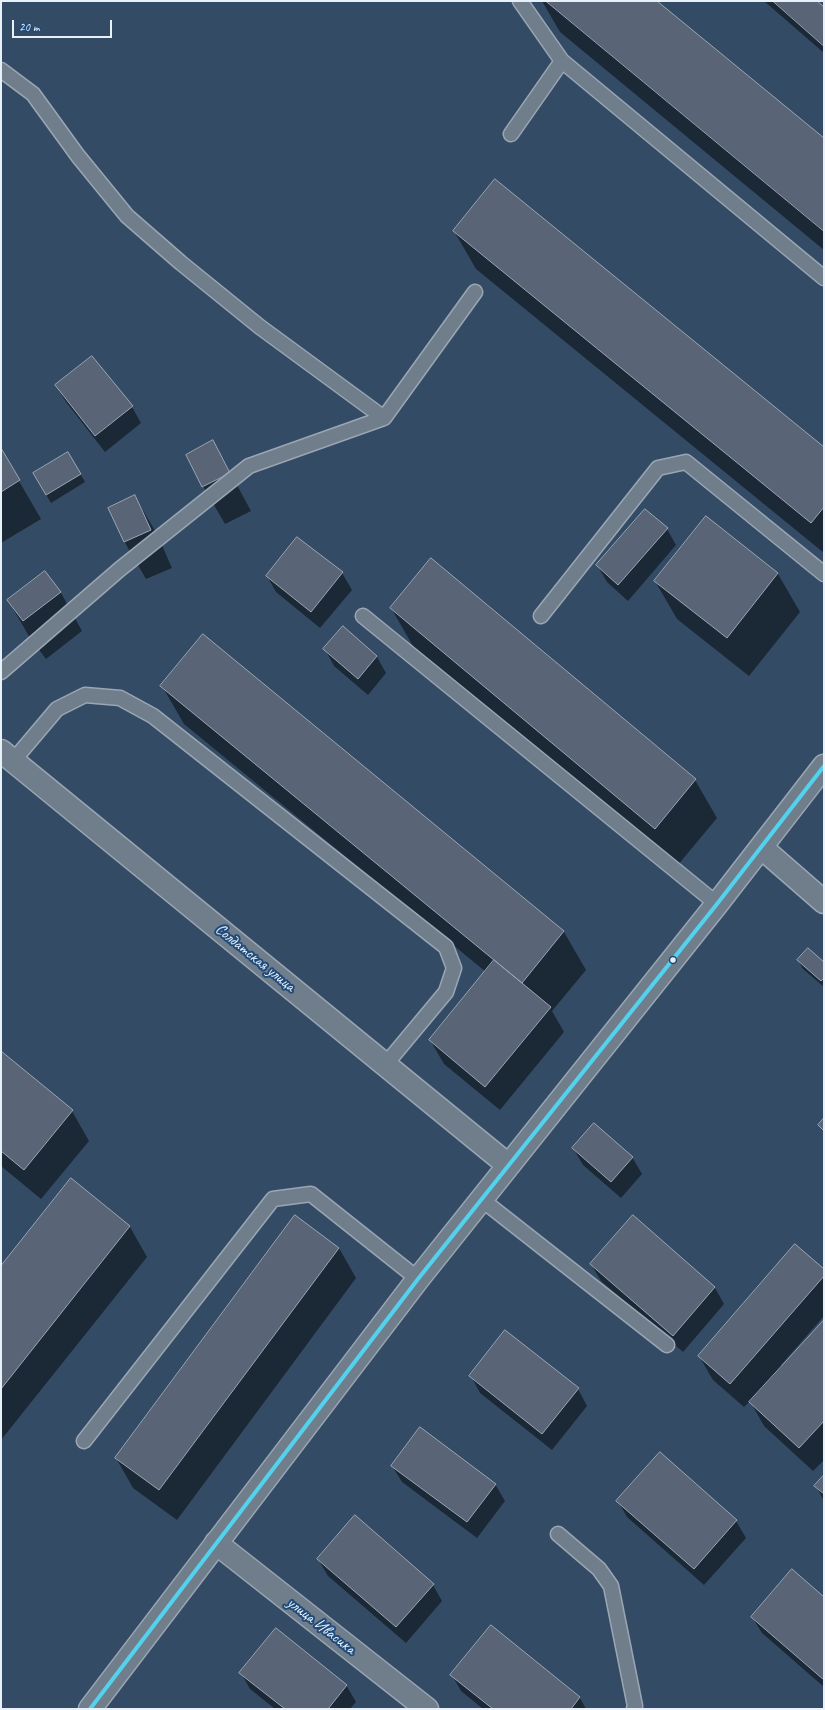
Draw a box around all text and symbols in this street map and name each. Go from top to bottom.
scale bar [14,12,114,38]
text: 20 m [19,19,39,35]
street label: Солдатская улица [211,920,299,996]
unlabelled marker [668,955,678,965]
street label: улица Ивасика [283,1593,359,1659]

